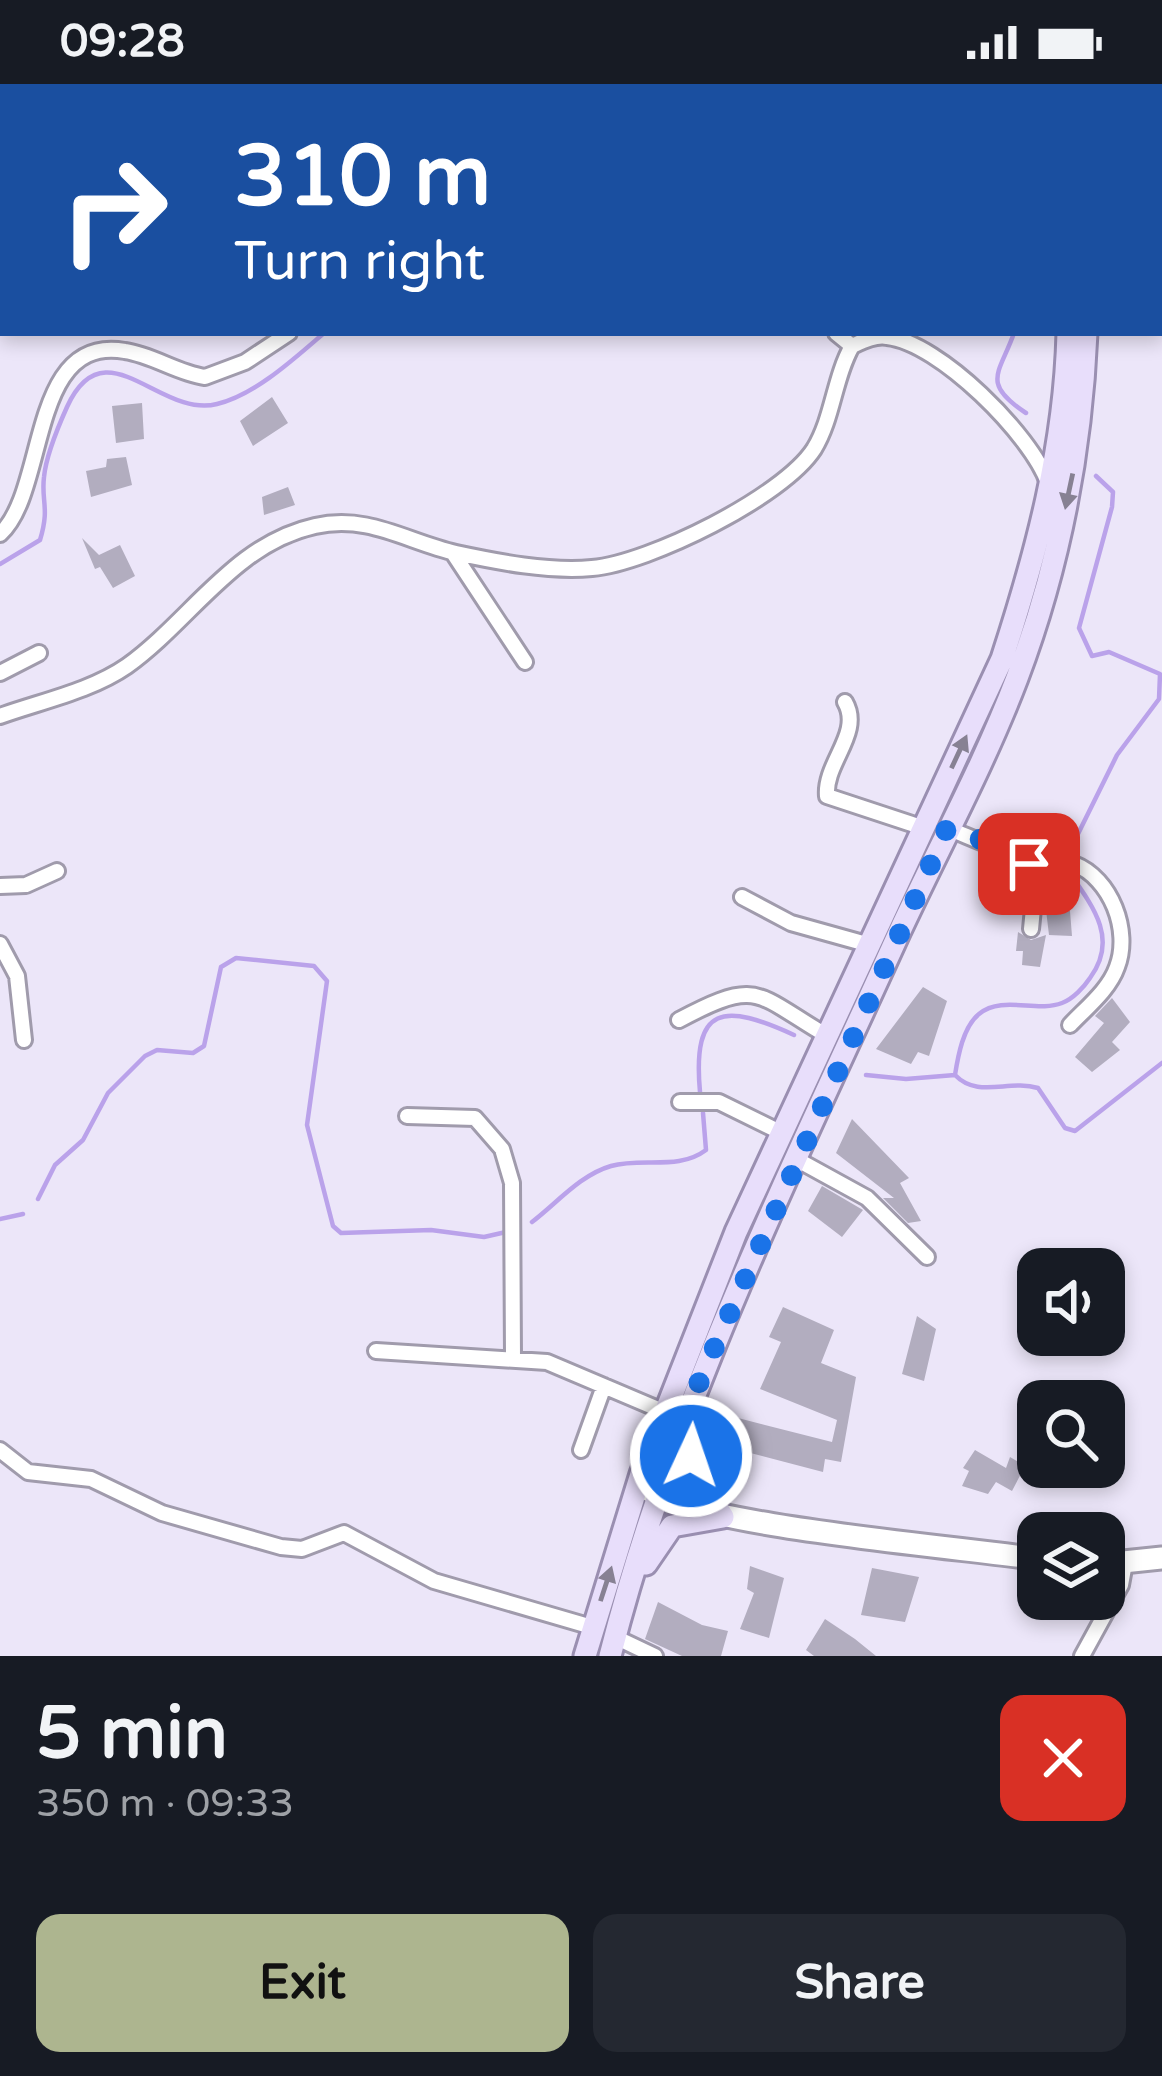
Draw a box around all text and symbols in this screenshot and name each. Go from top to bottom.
text: 09:28 [60,15,185,69]
text: 310 m [234,127,491,228]
icon: right [36,132,192,288]
text: Turn right [234,229,485,294]
one-way arrow [1059,472,1078,510]
one-way arrow [950,735,970,770]
pin [978,813,1080,915]
icon: arrive [996,831,1062,897]
map controls [1017,1248,1125,1620]
button: sound [1017,1248,1125,1356]
button: search [1017,1380,1125,1488]
position arrow [628,1393,754,1519]
button: layers [1017,1512,1125,1620]
one-way arrow [597,1565,616,1602]
text: 5 min [36,1691,228,1778]
button: close [1000,1695,1126,1821]
text: 350 m · 09:33 [36,1780,294,1827]
button: Exit [36,1914,569,2052]
button: Share [593,1914,1126,2052]

